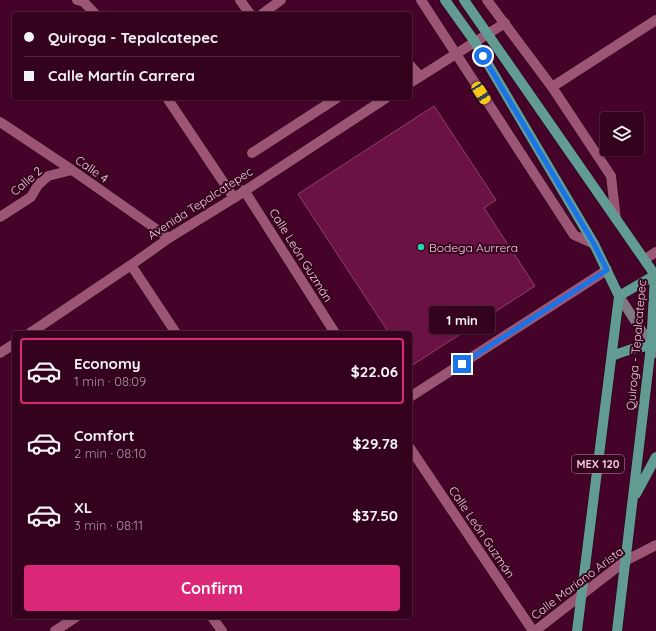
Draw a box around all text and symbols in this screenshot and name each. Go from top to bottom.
text: Quiroga - Tepalcatepec [48,28,218,47]
route start [474,47,492,65]
text: Calle Martín Carrera [48,66,195,85]
car [469,80,493,106]
map controls [600,112,644,156]
button: layers [600,112,644,156]
street label: Calle 4 [73,152,111,186]
street label: Calle 2 [7,163,45,199]
street label: Avenida Tepalcatepec [145,163,255,243]
street label: Calle León Guzmán [266,206,336,304]
place label: Bodega Aurrera [429,240,518,255]
marker: Bodega Aurrera [416,242,426,252]
street label: Quiroga - Tepalcatepec [623,279,649,411]
callout: 1 min [429,306,495,334]
text: 1 min [446,312,478,328]
icon: car [26,353,62,389]
text: Economy [74,354,141,373]
route end [453,355,471,373]
text: $22.06 [351,362,398,381]
text: 1 min · 08:09 [74,373,146,389]
icon: car [26,425,62,461]
text: Comfort [74,426,135,445]
text: $29.78 [352,434,398,453]
text: 2 min · 08:10 [74,445,146,461]
road number: MEX 120 [572,455,624,473]
street label: Calle León Guzmán [446,483,518,581]
icon: car [26,497,62,533]
text: XL [74,498,92,517]
text: $37.50 [352,506,398,525]
text: 3 min · 08:11 [74,517,143,533]
street label: Calle Mariano Arista [528,543,626,623]
button: Confirm [24,565,400,611]

